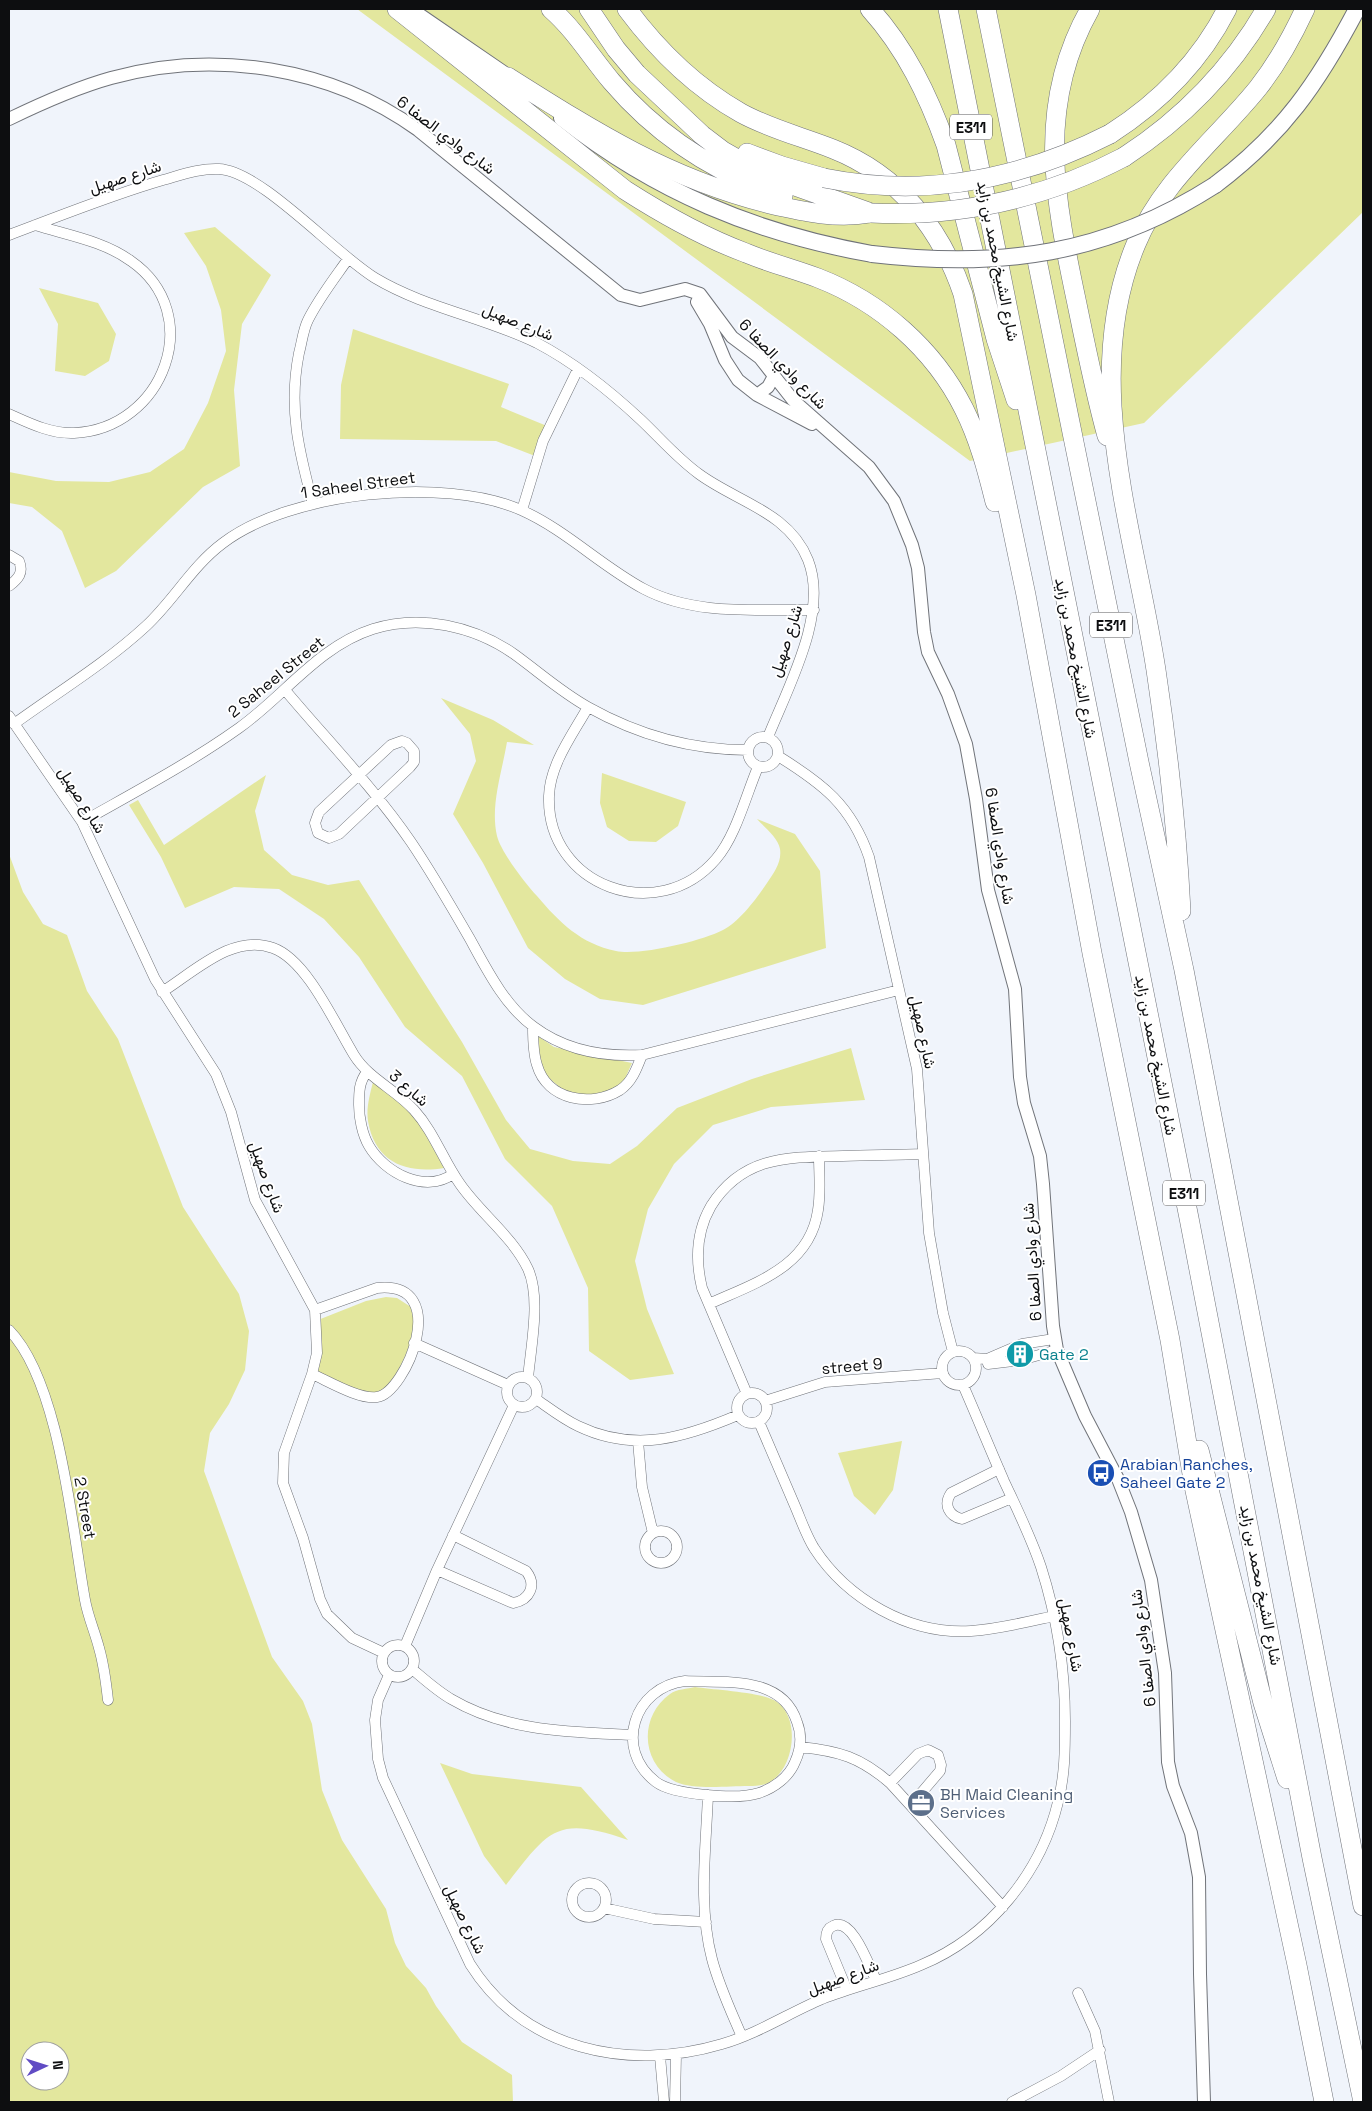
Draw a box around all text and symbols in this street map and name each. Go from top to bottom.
street label: شارع وادي الصفا 6 [391,91,500,181]
road number: E311 [950,114,992,140]
street label: شارع صهيل [86,155,164,199]
street label: شارع الشيخ محمد بن زايد [971,179,1024,343]
street label: شارع صهيل [479,298,557,347]
street label: شارع وادي الصفا 6 [732,314,832,416]
street label: 1 Saheel Street [299,467,417,503]
street label: شارع الشيخ محمد بن زايد [1049,576,1102,740]
street label: شارع صهيل [764,602,808,680]
road number: E311 [1090,612,1132,638]
street label: 2 Saheel Street [223,632,329,722]
street label: شارع صهيل [52,763,111,838]
street label: شارع وادي الصفا 6 [977,786,1020,907]
street label: شارع الشيخ محمد بن زايد [1129,973,1182,1137]
street label: شارع صهيل [904,993,941,1071]
street label: 3 شارع [384,1065,433,1112]
street label: شارع صهيل [243,1138,290,1216]
road number: E311 [1163,1180,1205,1206]
street label: شارع وادي الصفا 6 [1017,1202,1050,1322]
building icon: Gate 2 [1005,1339,1035,1369]
place label: Gate 2 [1039,1344,1089,1365]
street label: street 9 [821,1353,883,1379]
place label: Arabian Ranches, Saheel Gate 2 [1120,1454,1253,1493]
bus stop icon: Arabian Ranches, Saheel Gate 2 [1086,1458,1116,1488]
street label: 2 Street [69,1475,101,1541]
street label: شارع الشيخ محمد بن زايد [1234,1503,1287,1667]
street label: شارع وادي الصفا 6 [1125,1588,1164,1708]
street label: شارع صهيل [1053,1596,1088,1674]
place label: BH Maid Cleaning Services [940,1784,1073,1823]
office icon: BH Maid Cleaning Services [906,1788,936,1818]
street label: شارع صهيل [438,1881,491,1958]
street label: شارع صهيل [804,1954,882,2001]
north arrow [20,2041,70,2091]
text: N [49,2060,67,2070]

